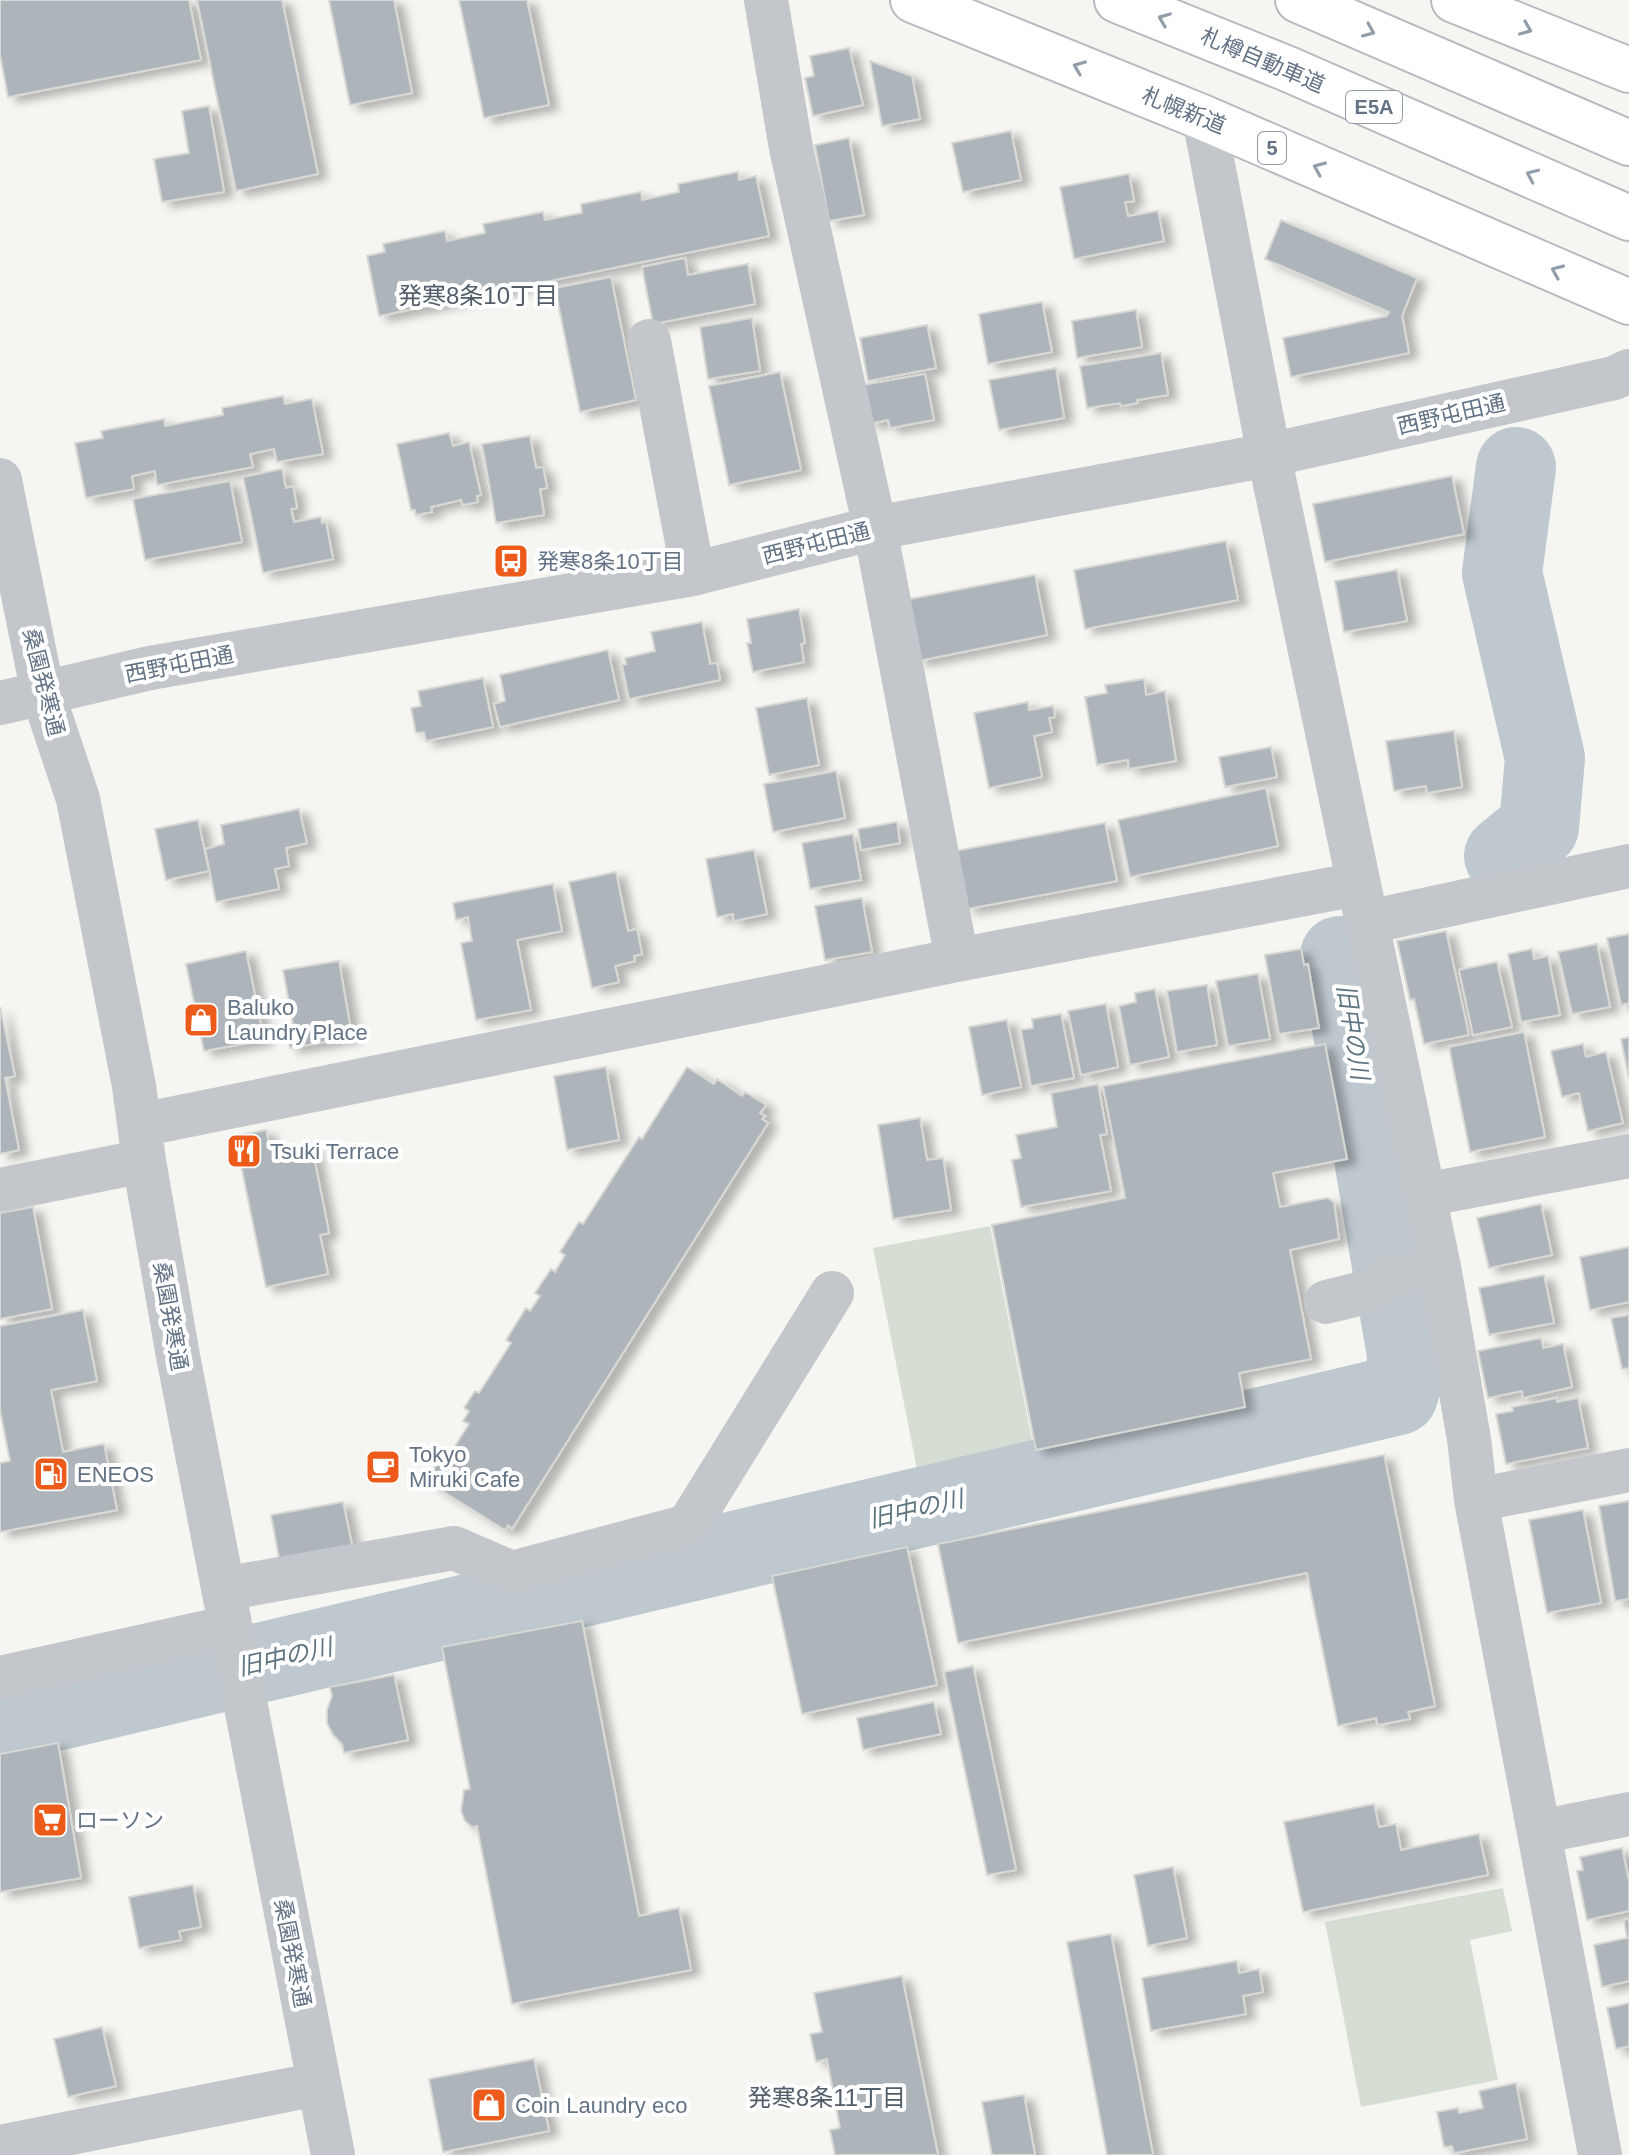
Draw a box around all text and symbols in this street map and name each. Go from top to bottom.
one-way arrow [1158,12,1172,29]
one-way arrow [1518,19,1532,36]
one-way arrow [1361,21,1375,37]
street label: 札樽自動車道 [1197,23,1328,98]
one-way arrow [1073,61,1087,77]
street label: 札幌新道 [1138,82,1229,139]
road number: E5A [1346,91,1402,123]
road number: 5 [1258,132,1286,164]
one-way arrow [1313,161,1327,177]
one-way arrow [1526,169,1540,185]
one-way arrow [1551,264,1566,280]
district label: 発寒8条10丁目 [398,282,558,309]
street label: 西野屯田通 [1395,390,1508,439]
street label: 西野屯田通 [760,518,873,569]
bus stop icon: 発寒8条10丁目 [492,542,530,580]
place label: 発寒8条10丁目 [537,549,684,574]
street label: 桑園発寒通 [18,626,69,739]
street label: 西野屯田通 [123,642,235,687]
water label: 旧中の川 [1333,982,1375,1084]
place label: Baluko Laundry Place [227,995,368,1045]
shop icon: Baluko Laundry Place [182,1001,220,1039]
restaurant icon: Tsuki Terrace [225,1132,263,1170]
place label: Tsuki Terrace [270,1139,399,1164]
street label: 桑園発寒通 [149,1260,192,1372]
place label: Tokyo Miruki Cafe [409,1442,520,1492]
cafe icon: Tokyo Miruki Cafe [364,1448,402,1486]
fuel station icon: ENEOS [32,1455,70,1493]
place label: ENEOS [77,1462,154,1487]
water label: 旧中の川 [866,1484,969,1532]
water label: 旧中の川 [235,1632,338,1680]
supermarket icon: ローソン [31,1801,69,1839]
place label: ローソン [76,1808,164,1833]
street label: 桑園発寒通 [270,1897,315,2009]
district label: 発寒8条11丁目 [748,2084,906,2111]
shop icon: Coin Laundry eco [470,2086,508,2124]
place label: Coin Laundry eco [515,2093,687,2118]

